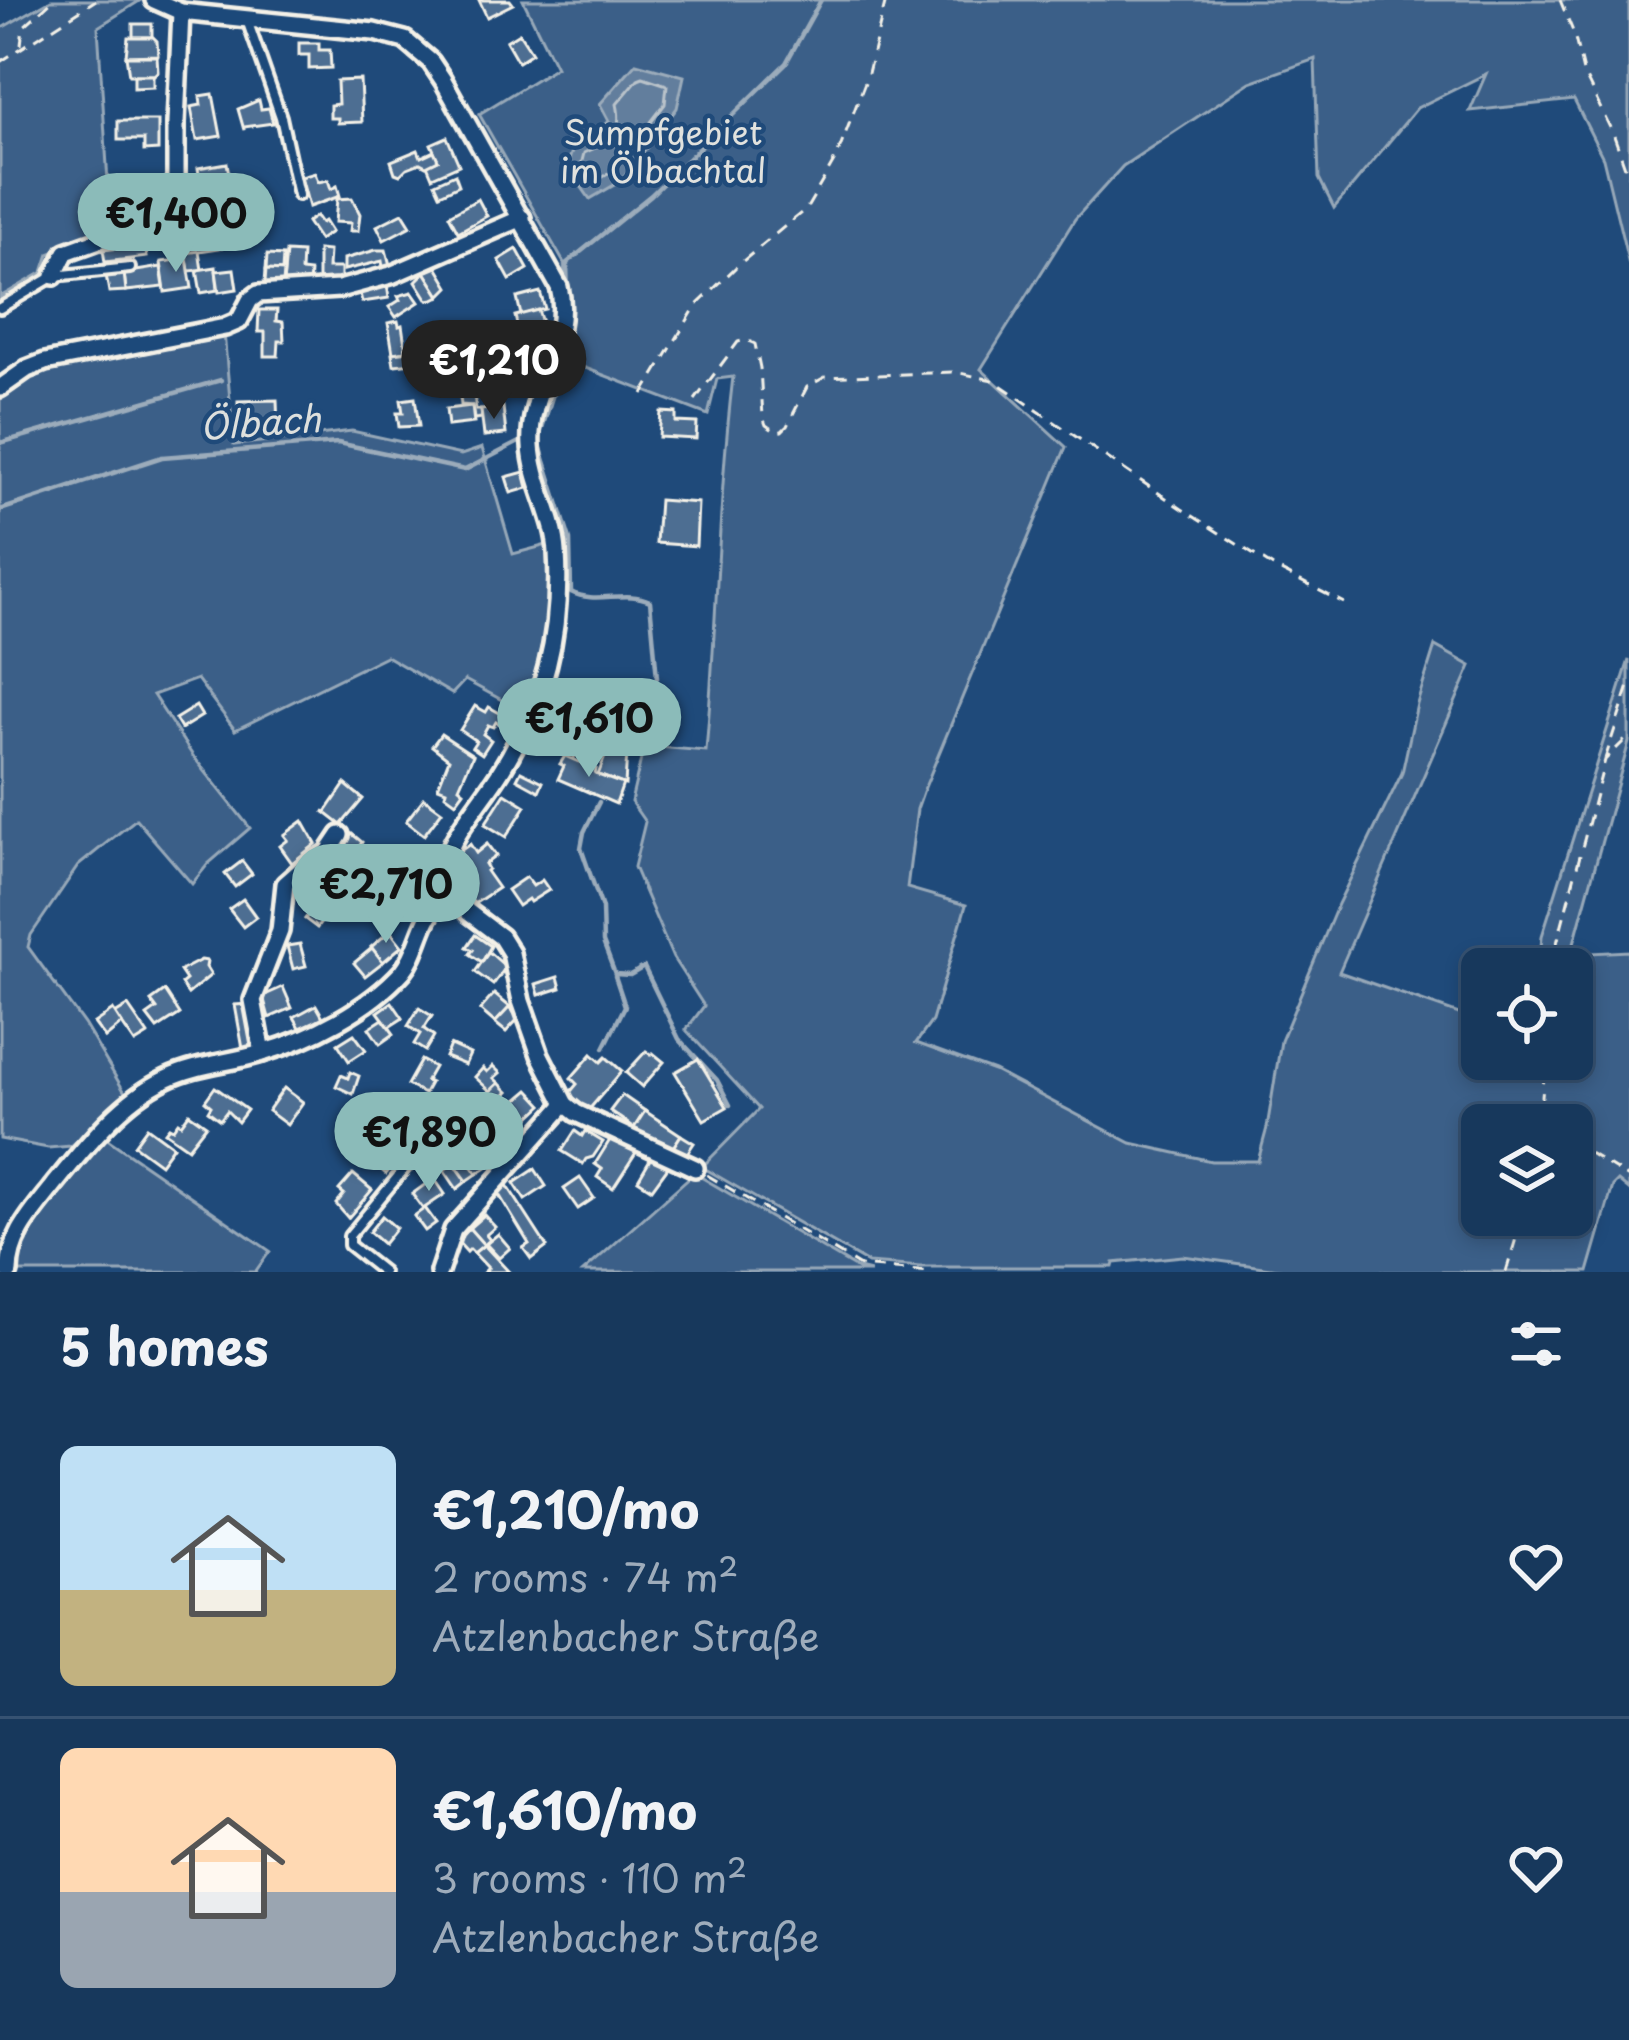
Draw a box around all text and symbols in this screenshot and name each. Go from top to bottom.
park label: Sumpfgebiet im Ölbachtal [560,106,766,194]
pin: €1,400 [78,173,274,275]
text: €1,400 [105,182,247,241]
pin: €1,210 [396,320,592,422]
text: €1,210 [428,329,560,388]
water label: Ölbach [198,390,323,452]
pin: €1,610 [491,678,687,780]
text: €1,610 [524,687,654,746]
pin: €2,710 [288,844,484,946]
text: €2,710 [319,853,453,912]
map controls [1461,948,1593,1236]
button: locate [1461,948,1593,1080]
pin: €1,890 [331,1092,527,1194]
text: €1,890 [361,1101,497,1160]
button: layers [1461,1104,1593,1236]
text: 5 homes [60,1306,269,1383]
icon: filters [1503,1311,1569,1377]
text: €1,210/mo [432,1469,700,1546]
icon: home [156,1494,300,1638]
icon: heart [1503,1533,1569,1599]
text: 2 rooms · 74 m² [432,1546,739,1605]
text: Atzlenbacher Straße [432,1605,819,1664]
text: €1,610/mo [432,1770,697,1847]
icon: home [156,1796,300,1940]
icon: heart [1503,1835,1569,1901]
text: 3 rooms · 110 m² [432,1847,747,1906]
text: Atzlenbacher Straße [432,1906,819,1965]

